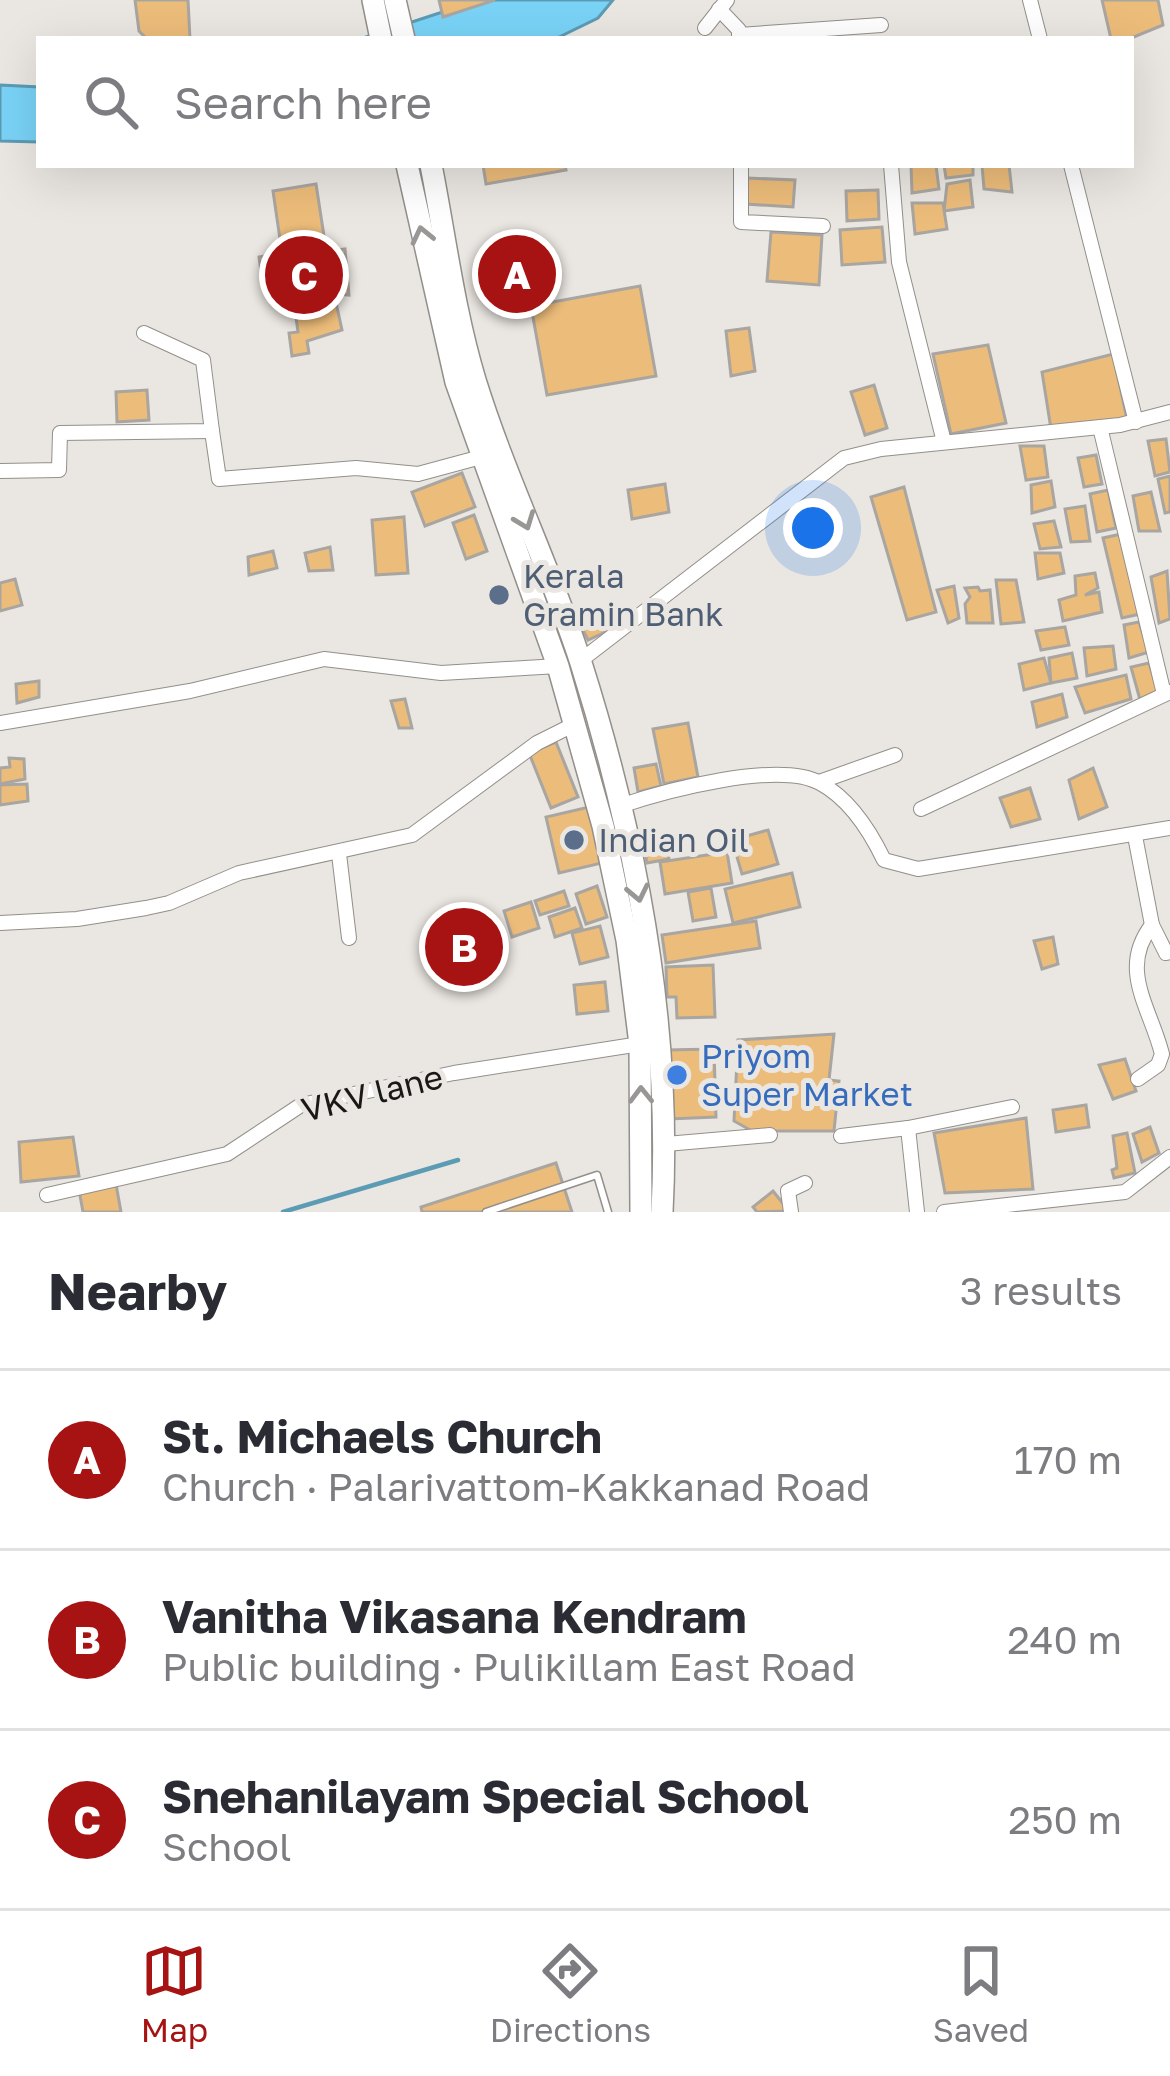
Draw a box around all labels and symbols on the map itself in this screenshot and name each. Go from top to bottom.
one-way arrow [411,225,436,246]
pin: A [478,229,556,319]
pin: C [265,230,343,320]
your location [783,498,843,558]
one-way arrow [511,509,536,530]
place label: Kerala Gramin Bank [523,556,724,633]
marker: Kerala Gramin Bank [486,582,512,608]
place label: Indian Oil [598,820,749,859]
marker: Indian Oil [561,827,587,853]
one-way arrow [624,883,650,903]
pin: B [425,902,503,992]
place label: Priyom Super Market [701,1036,913,1113]
street label: VKV lane [297,1056,447,1129]
marker: Priyom Super Market [664,1062,690,1088]
one-way arrow [629,1085,655,1104]

